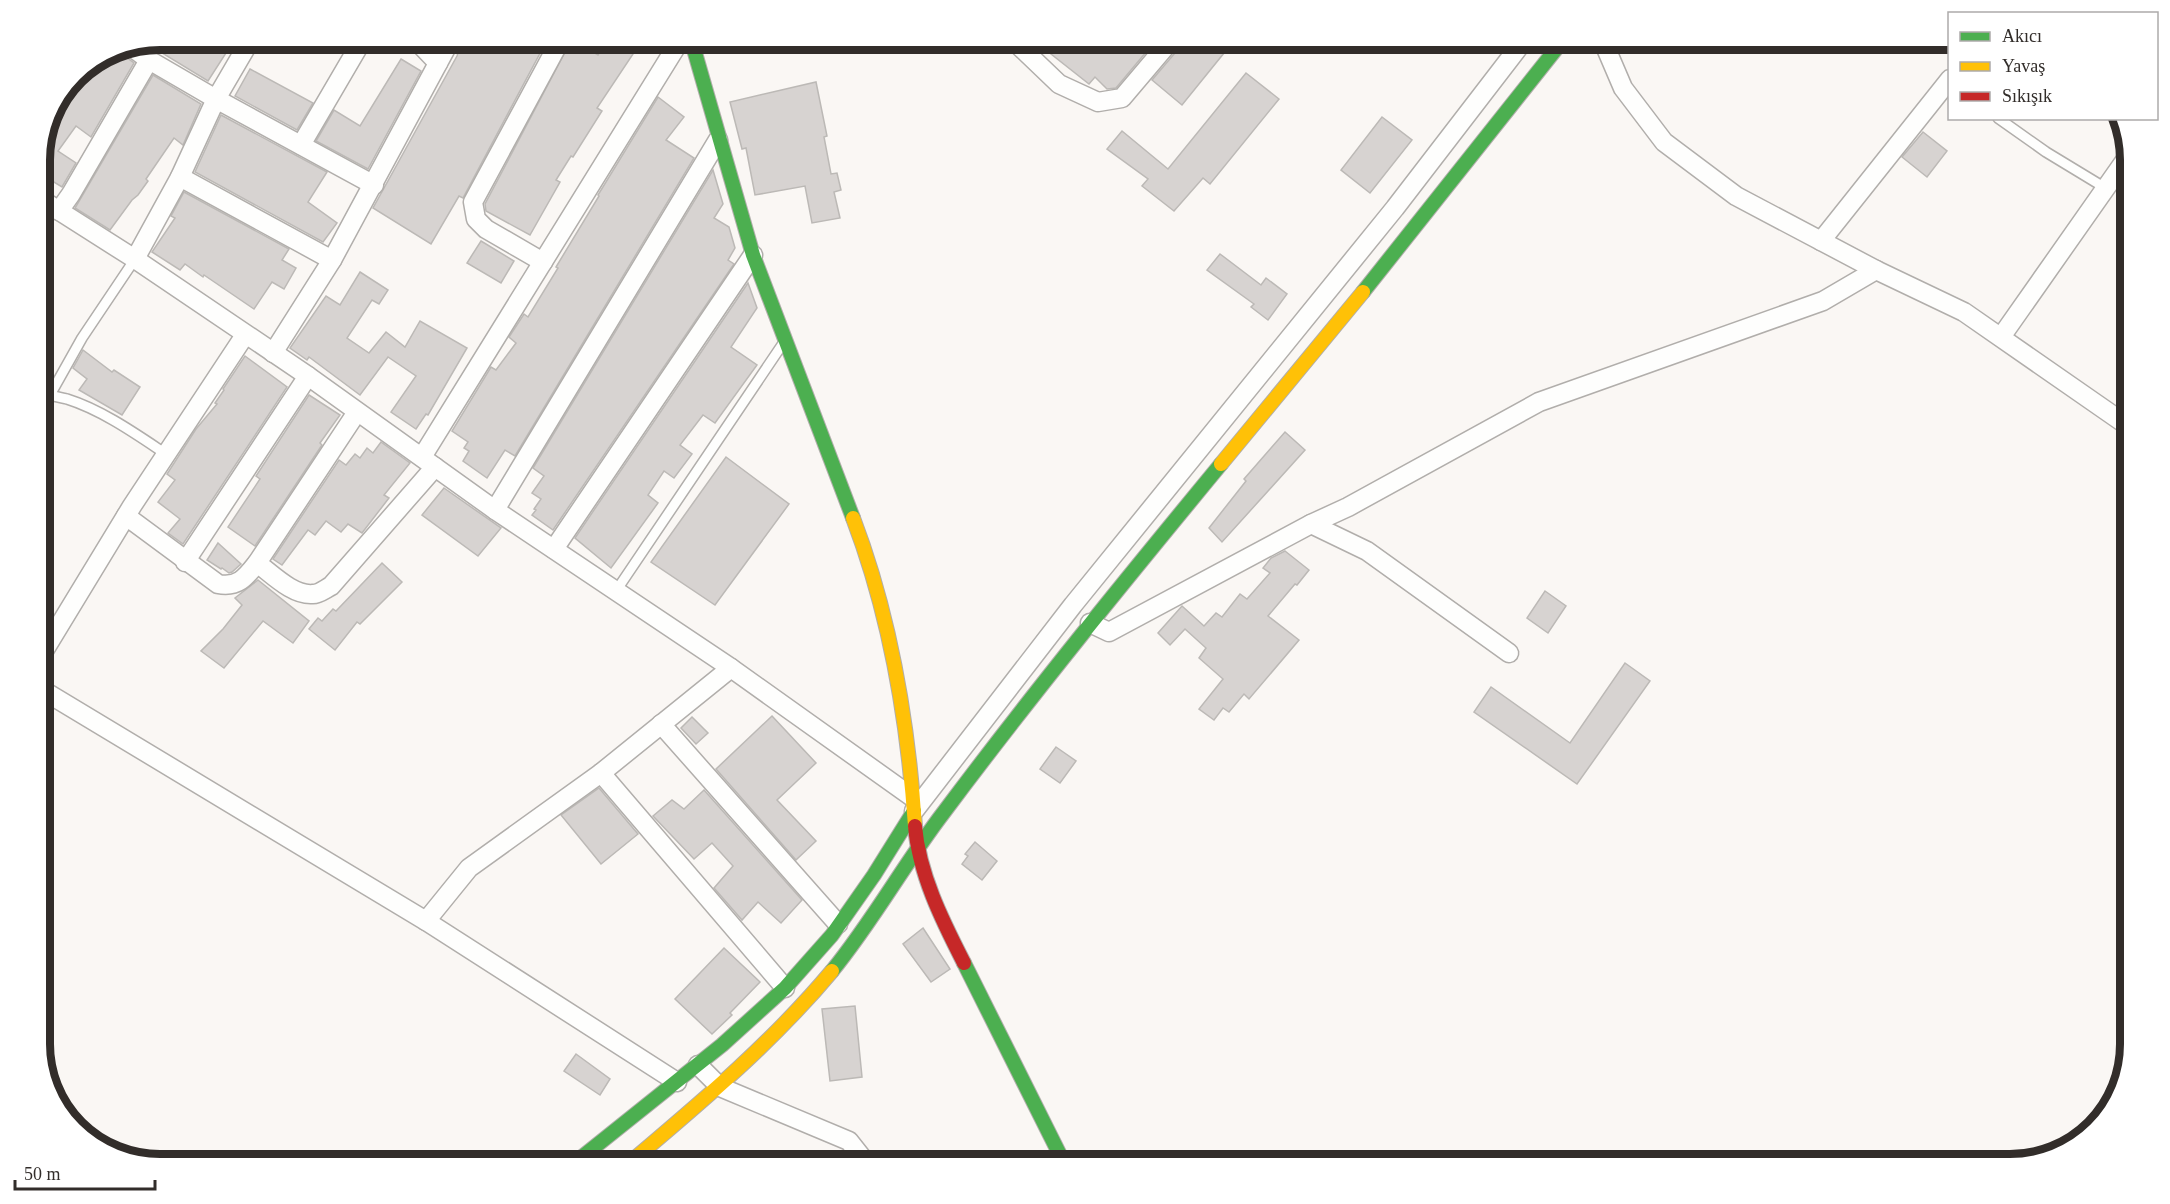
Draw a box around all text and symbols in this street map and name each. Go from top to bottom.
legend [1948,12,2158,120]
text: Akıcı [2002,26,2042,46]
text: Yavaş [2002,56,2045,76]
text: Sıkışık [2002,86,2052,106]
scale bar [15,1153,154,1191]
text: 50 m [24,1164,61,1184]

